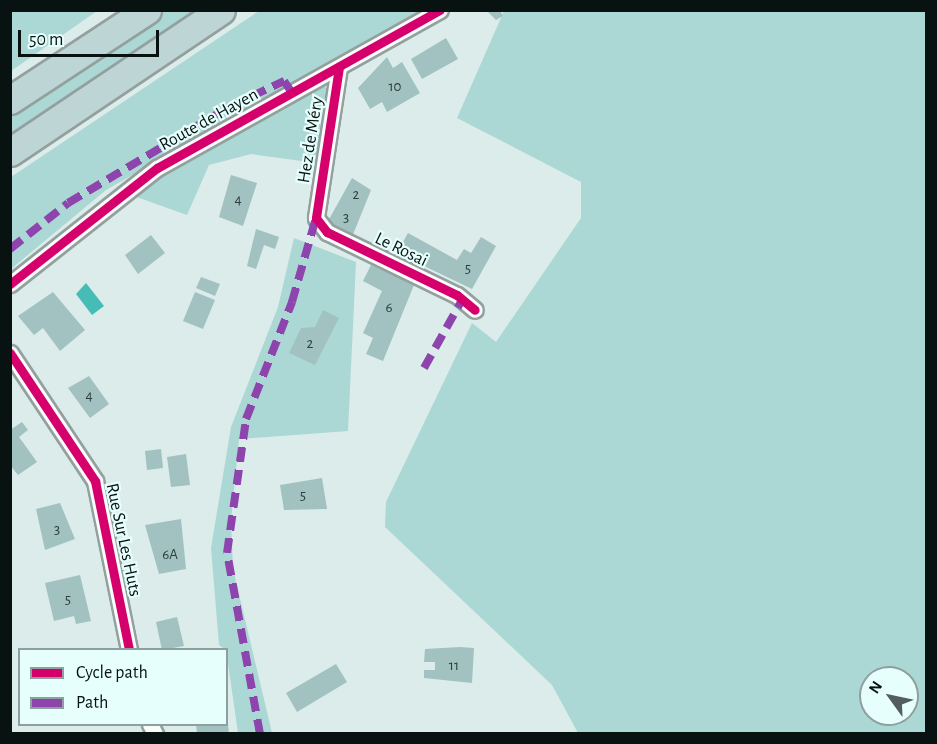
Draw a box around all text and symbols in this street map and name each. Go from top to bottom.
scale bar [21,18,162,56]
text: 50 m [29,31,63,49]
house number: 10 [388,78,402,96]
street label: Route de Hayen [156,84,262,156]
street label: Hez de Méry [294,95,328,185]
house number: 2 [353,186,359,204]
house number: 4 [234,191,242,209]
house number: 3 [343,209,349,227]
street label: Le Rosai [371,228,431,272]
house number: 5 [465,260,471,278]
house number: 6 [385,299,393,317]
house number: 2 [307,335,313,353]
house number: 4 [85,387,93,405]
street label: Rue Sur Les Huts [100,481,146,599]
house number: 5 [300,487,306,505]
house number: 3 [54,521,60,539]
house number: 6A [162,546,178,564]
house number: 5 [65,591,71,609]
legend [18,648,228,726]
house number: 11 [449,657,459,675]
text: Cycle path [76,664,148,682]
north arrow [859,666,919,726]
text: N [866,678,885,696]
text: Path [76,694,108,712]

